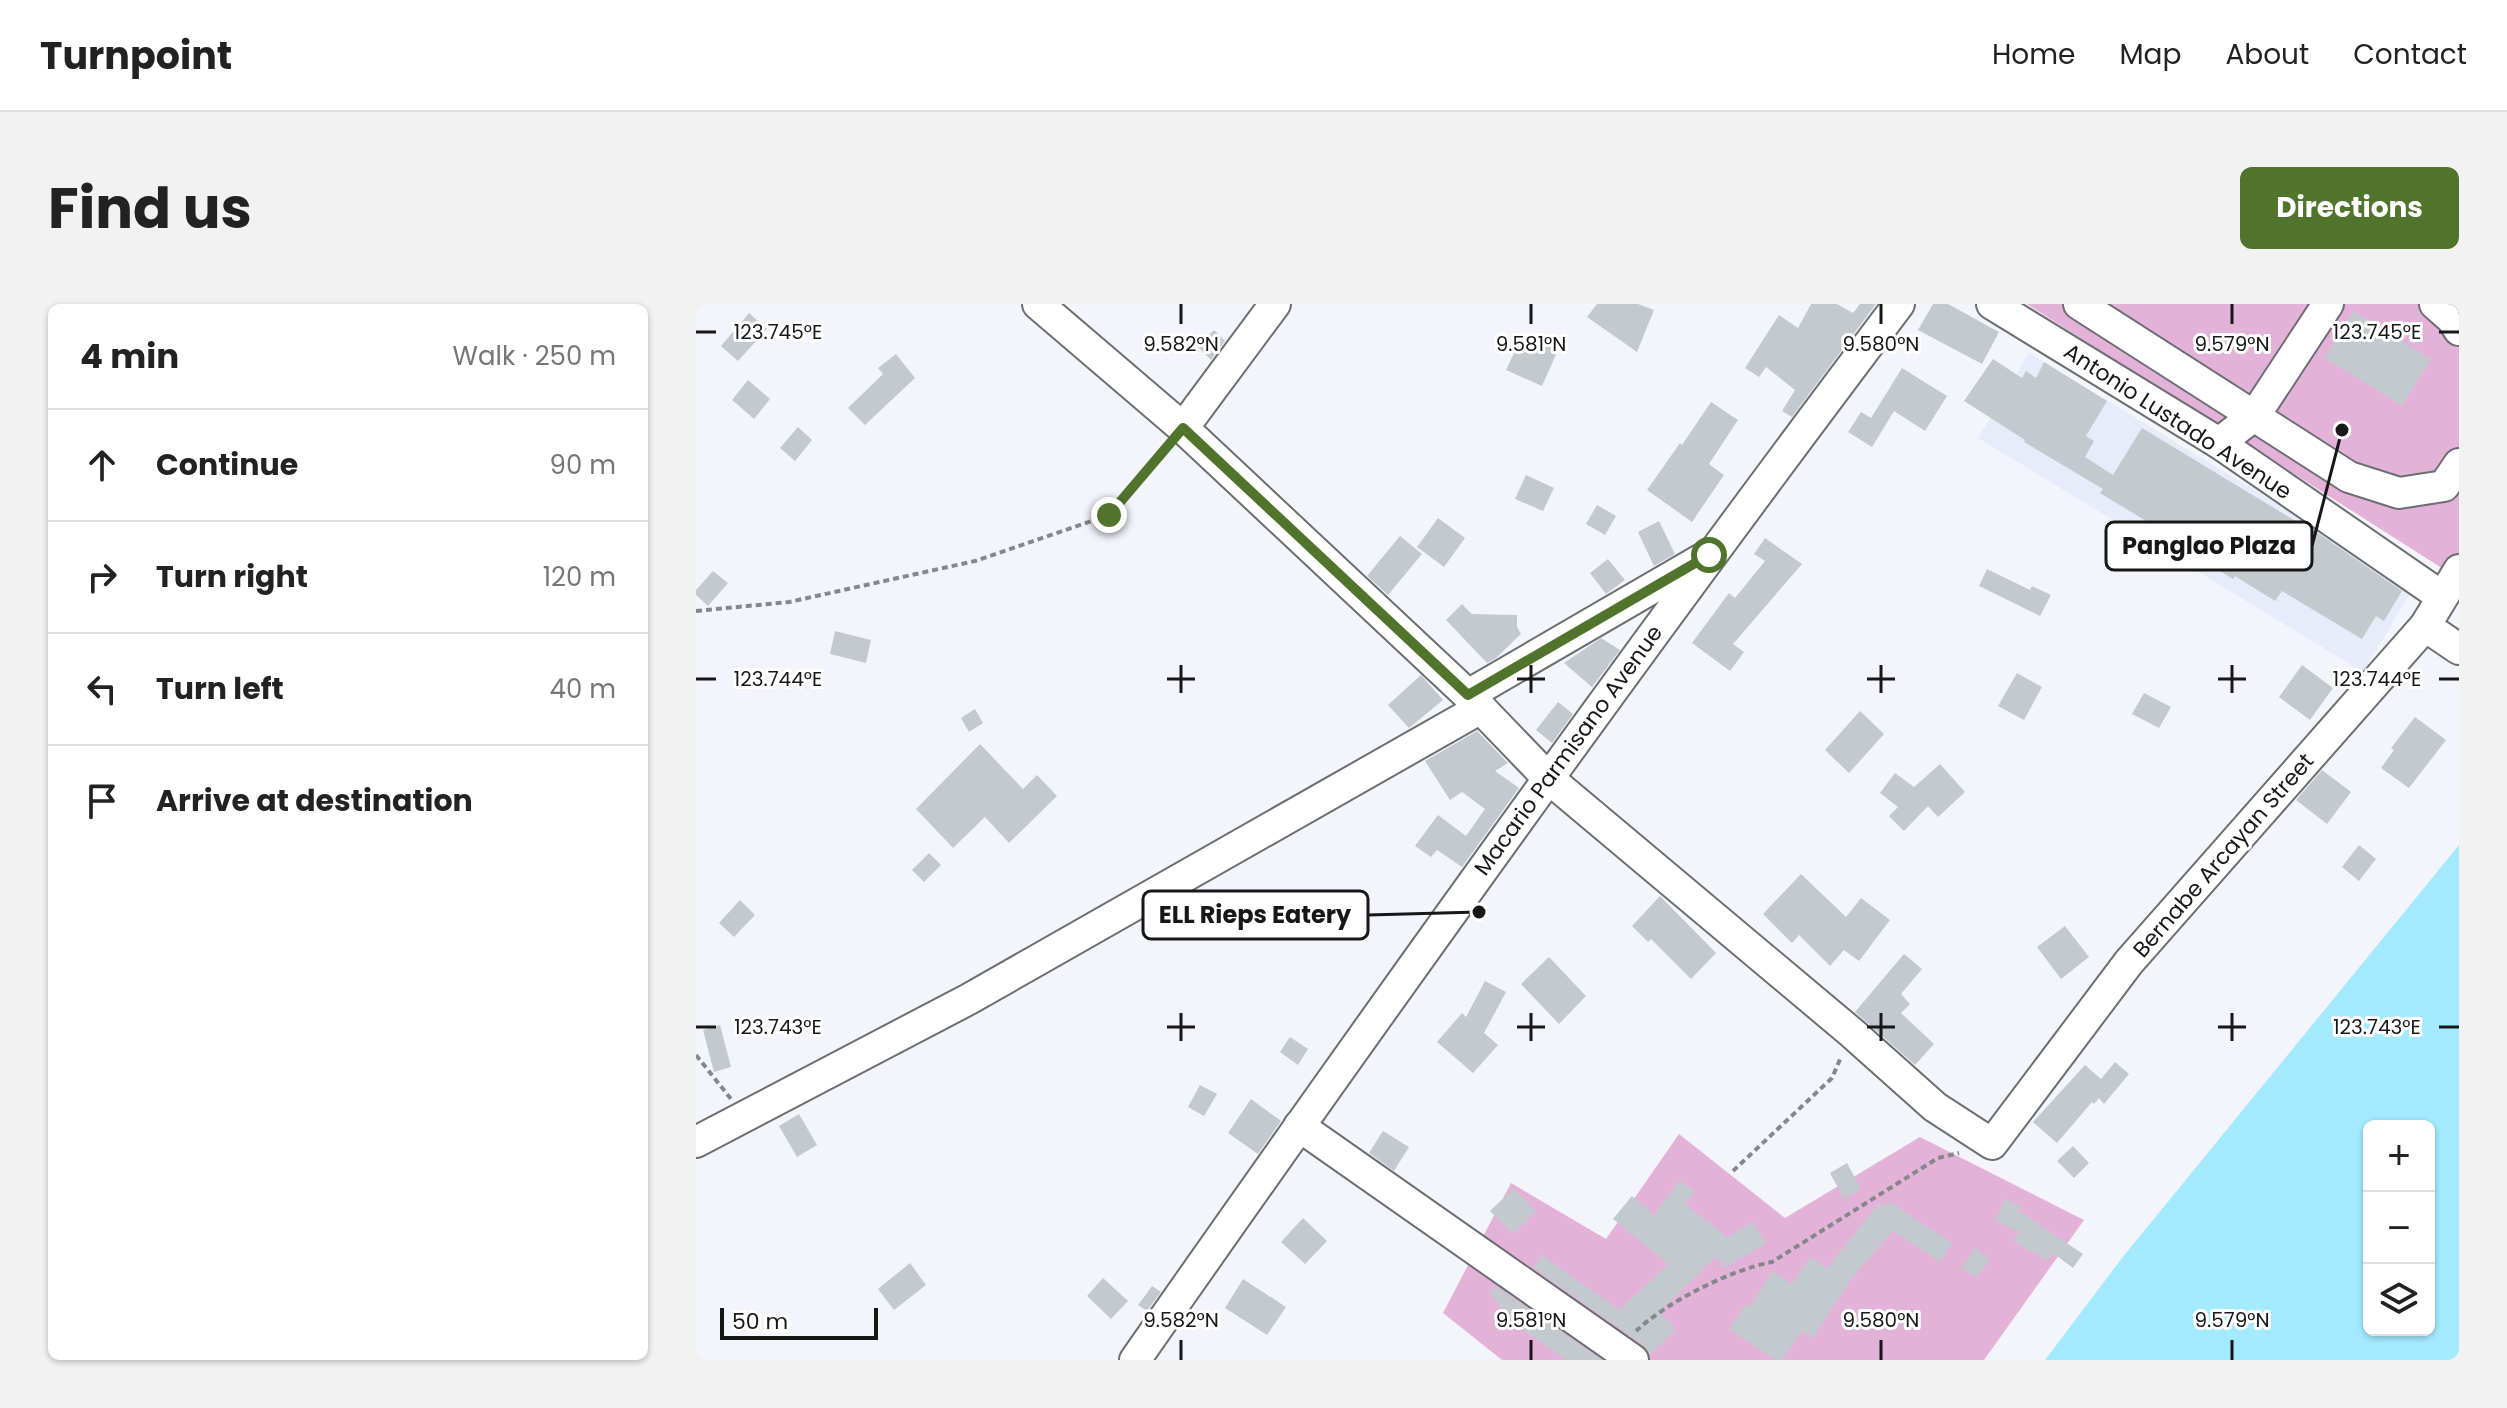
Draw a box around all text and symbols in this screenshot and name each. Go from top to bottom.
text: Turnpoint [40,29,232,82]
text: Home [1992,35,2075,74]
text: Map [2119,35,2181,74]
text: About [2225,35,2309,74]
text: Contact [2353,35,2467,74]
button: Directions [2240,167,2459,249]
text: Find us [48,169,252,248]
text: 123.745°E [734,318,822,346]
text: 123.745°E [2333,318,2421,346]
text: 9.582°N [1143,330,1219,358]
text: 9.581°N [1496,330,1566,358]
text: 9.580°N [1843,330,1919,358]
text: 9.579°N [2194,330,2270,358]
text: 4 min [80,332,179,380]
street label: Antonio Lustado Avenue [2058,336,2298,507]
text: Walk · 250 m [453,338,616,374]
icon: ahead [80,443,124,487]
text: Continue [156,443,298,486]
text: 90 m [550,447,616,483]
route end [1091,497,1127,533]
callout: Panglao Plaza [2106,522,2312,570]
text: Panglao Plaza [2122,529,2296,562]
route start [1691,537,1727,573]
icon: right [80,555,124,599]
text: Turn right [156,555,308,598]
text: 120 m [543,559,616,595]
street label: Macario Parmisano Avenue [1467,619,1670,882]
text: 123.744°E [734,665,822,693]
text: 123.744°E [2333,665,2421,693]
icon: left [80,667,124,711]
text: Turn left [156,667,284,710]
text: 40 m [550,671,616,707]
street label: Bernabe Arcayan Street [2126,746,2321,964]
icon: arrive [80,779,124,823]
text: Arrive at destination [156,779,473,822]
callout: ELL Rieps Eatery [1143,891,1368,939]
text: ELL Rieps Eatery [1159,898,1352,931]
text: 123.743°E [734,1013,822,1041]
text: 123.743°E [2333,1013,2421,1041]
map controls [2363,1120,2435,1336]
button: + [2363,1120,2435,1192]
button: − [2363,1192,2435,1264]
button: layers [2363,1264,2435,1336]
scale bar [720,1304,878,1340]
text: 50 m [732,1306,788,1337]
text: 9.582°N [1143,1306,1219,1334]
text: 9.581°N [1496,1306,1566,1334]
text: 9.580°N [1843,1306,1919,1334]
text: 9.579°N [2194,1306,2270,1334]

